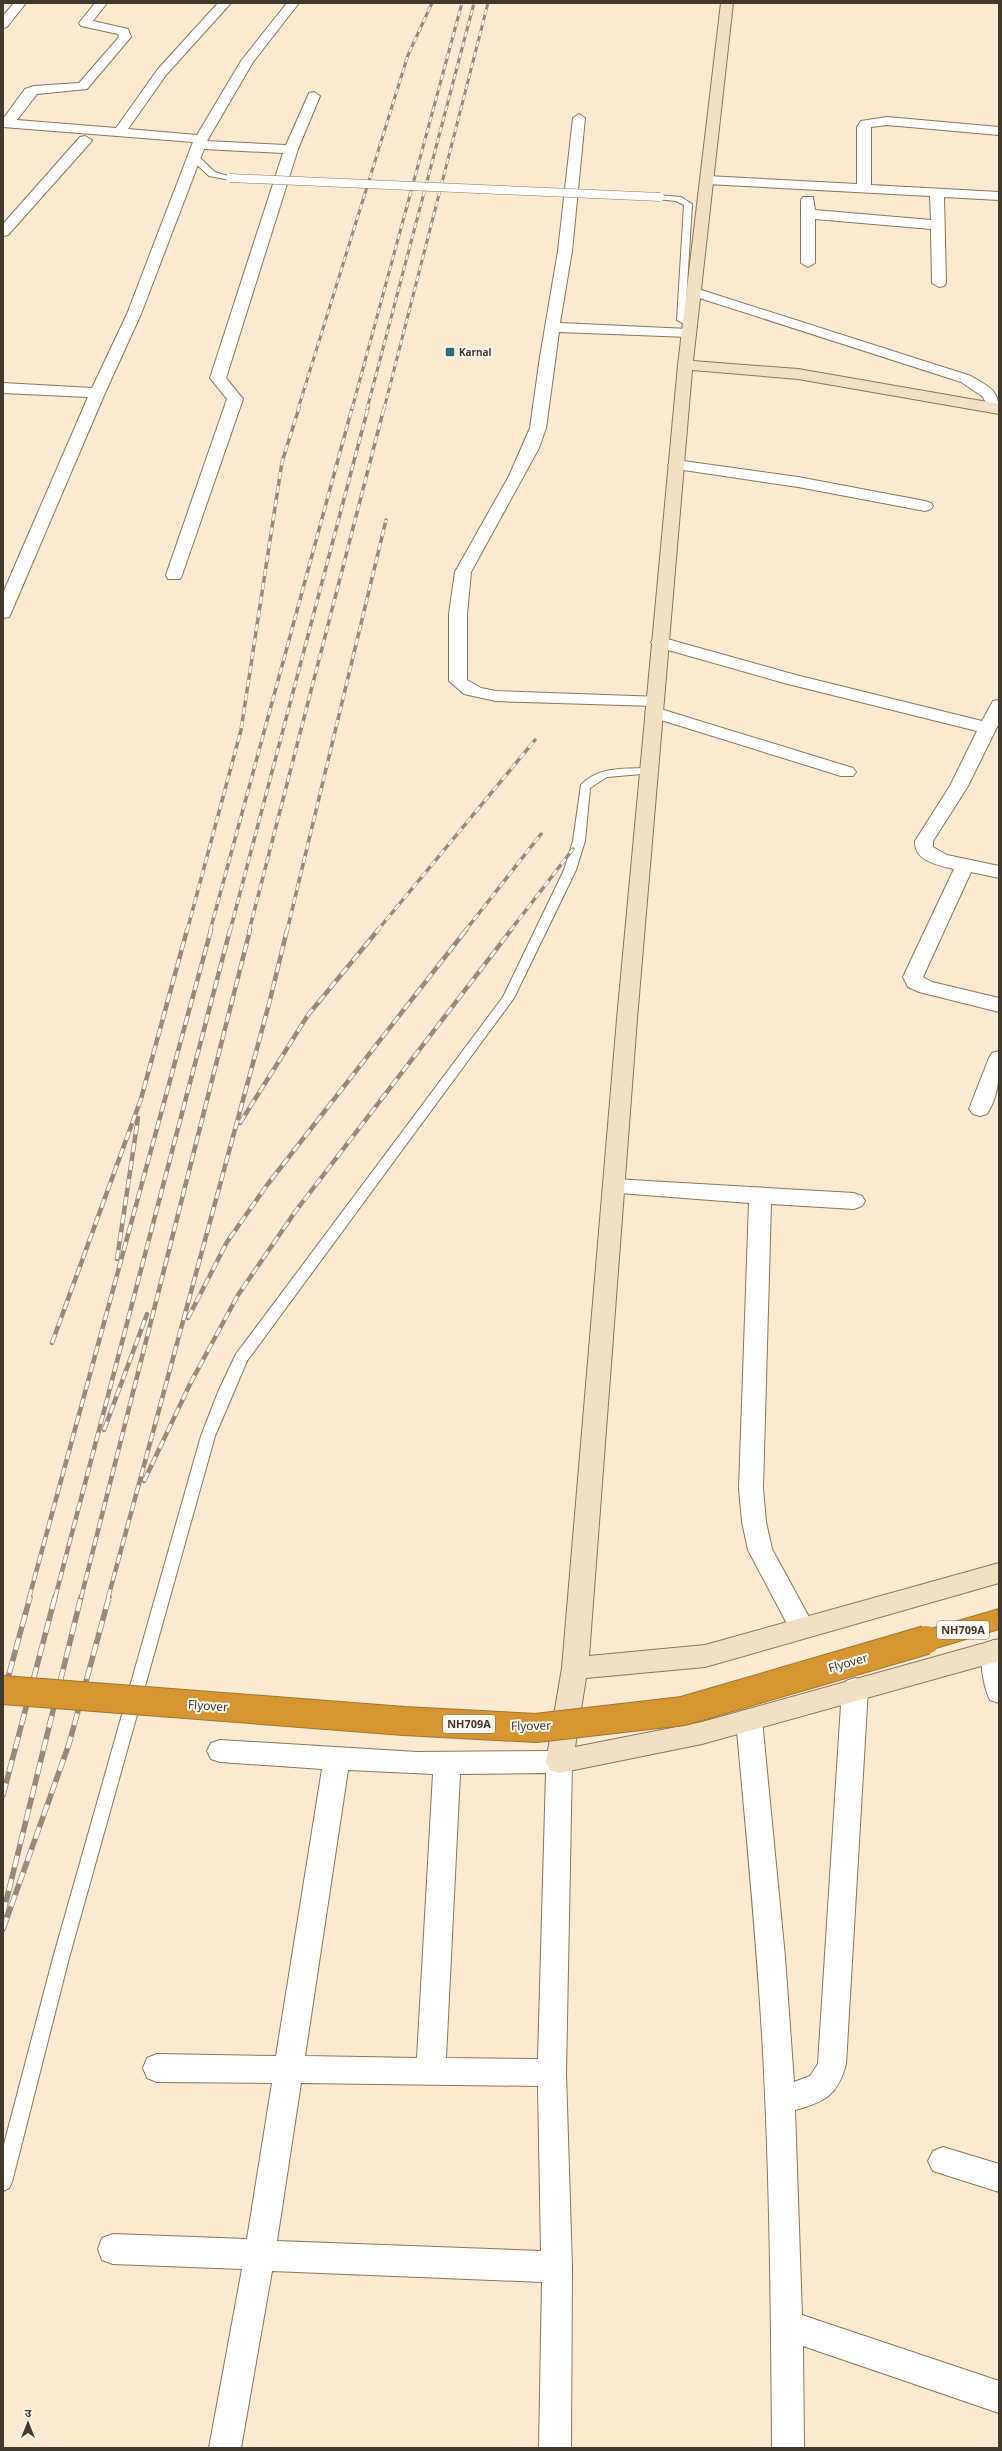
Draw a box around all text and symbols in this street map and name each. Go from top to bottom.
marker: Karnal [444,346,456,358]
place label: Karnal [459,347,492,360]
road number: NH709A [937,1621,989,1639]
street label: Flyover [827,1651,870,1677]
street label: Flyover [187,1698,229,1716]
road number: NH709A [443,1715,495,1733]
street label: Flyover [511,1719,551,1735]
north arrow [8,2403,48,2443]
text: उ [25,2407,32,2421]

